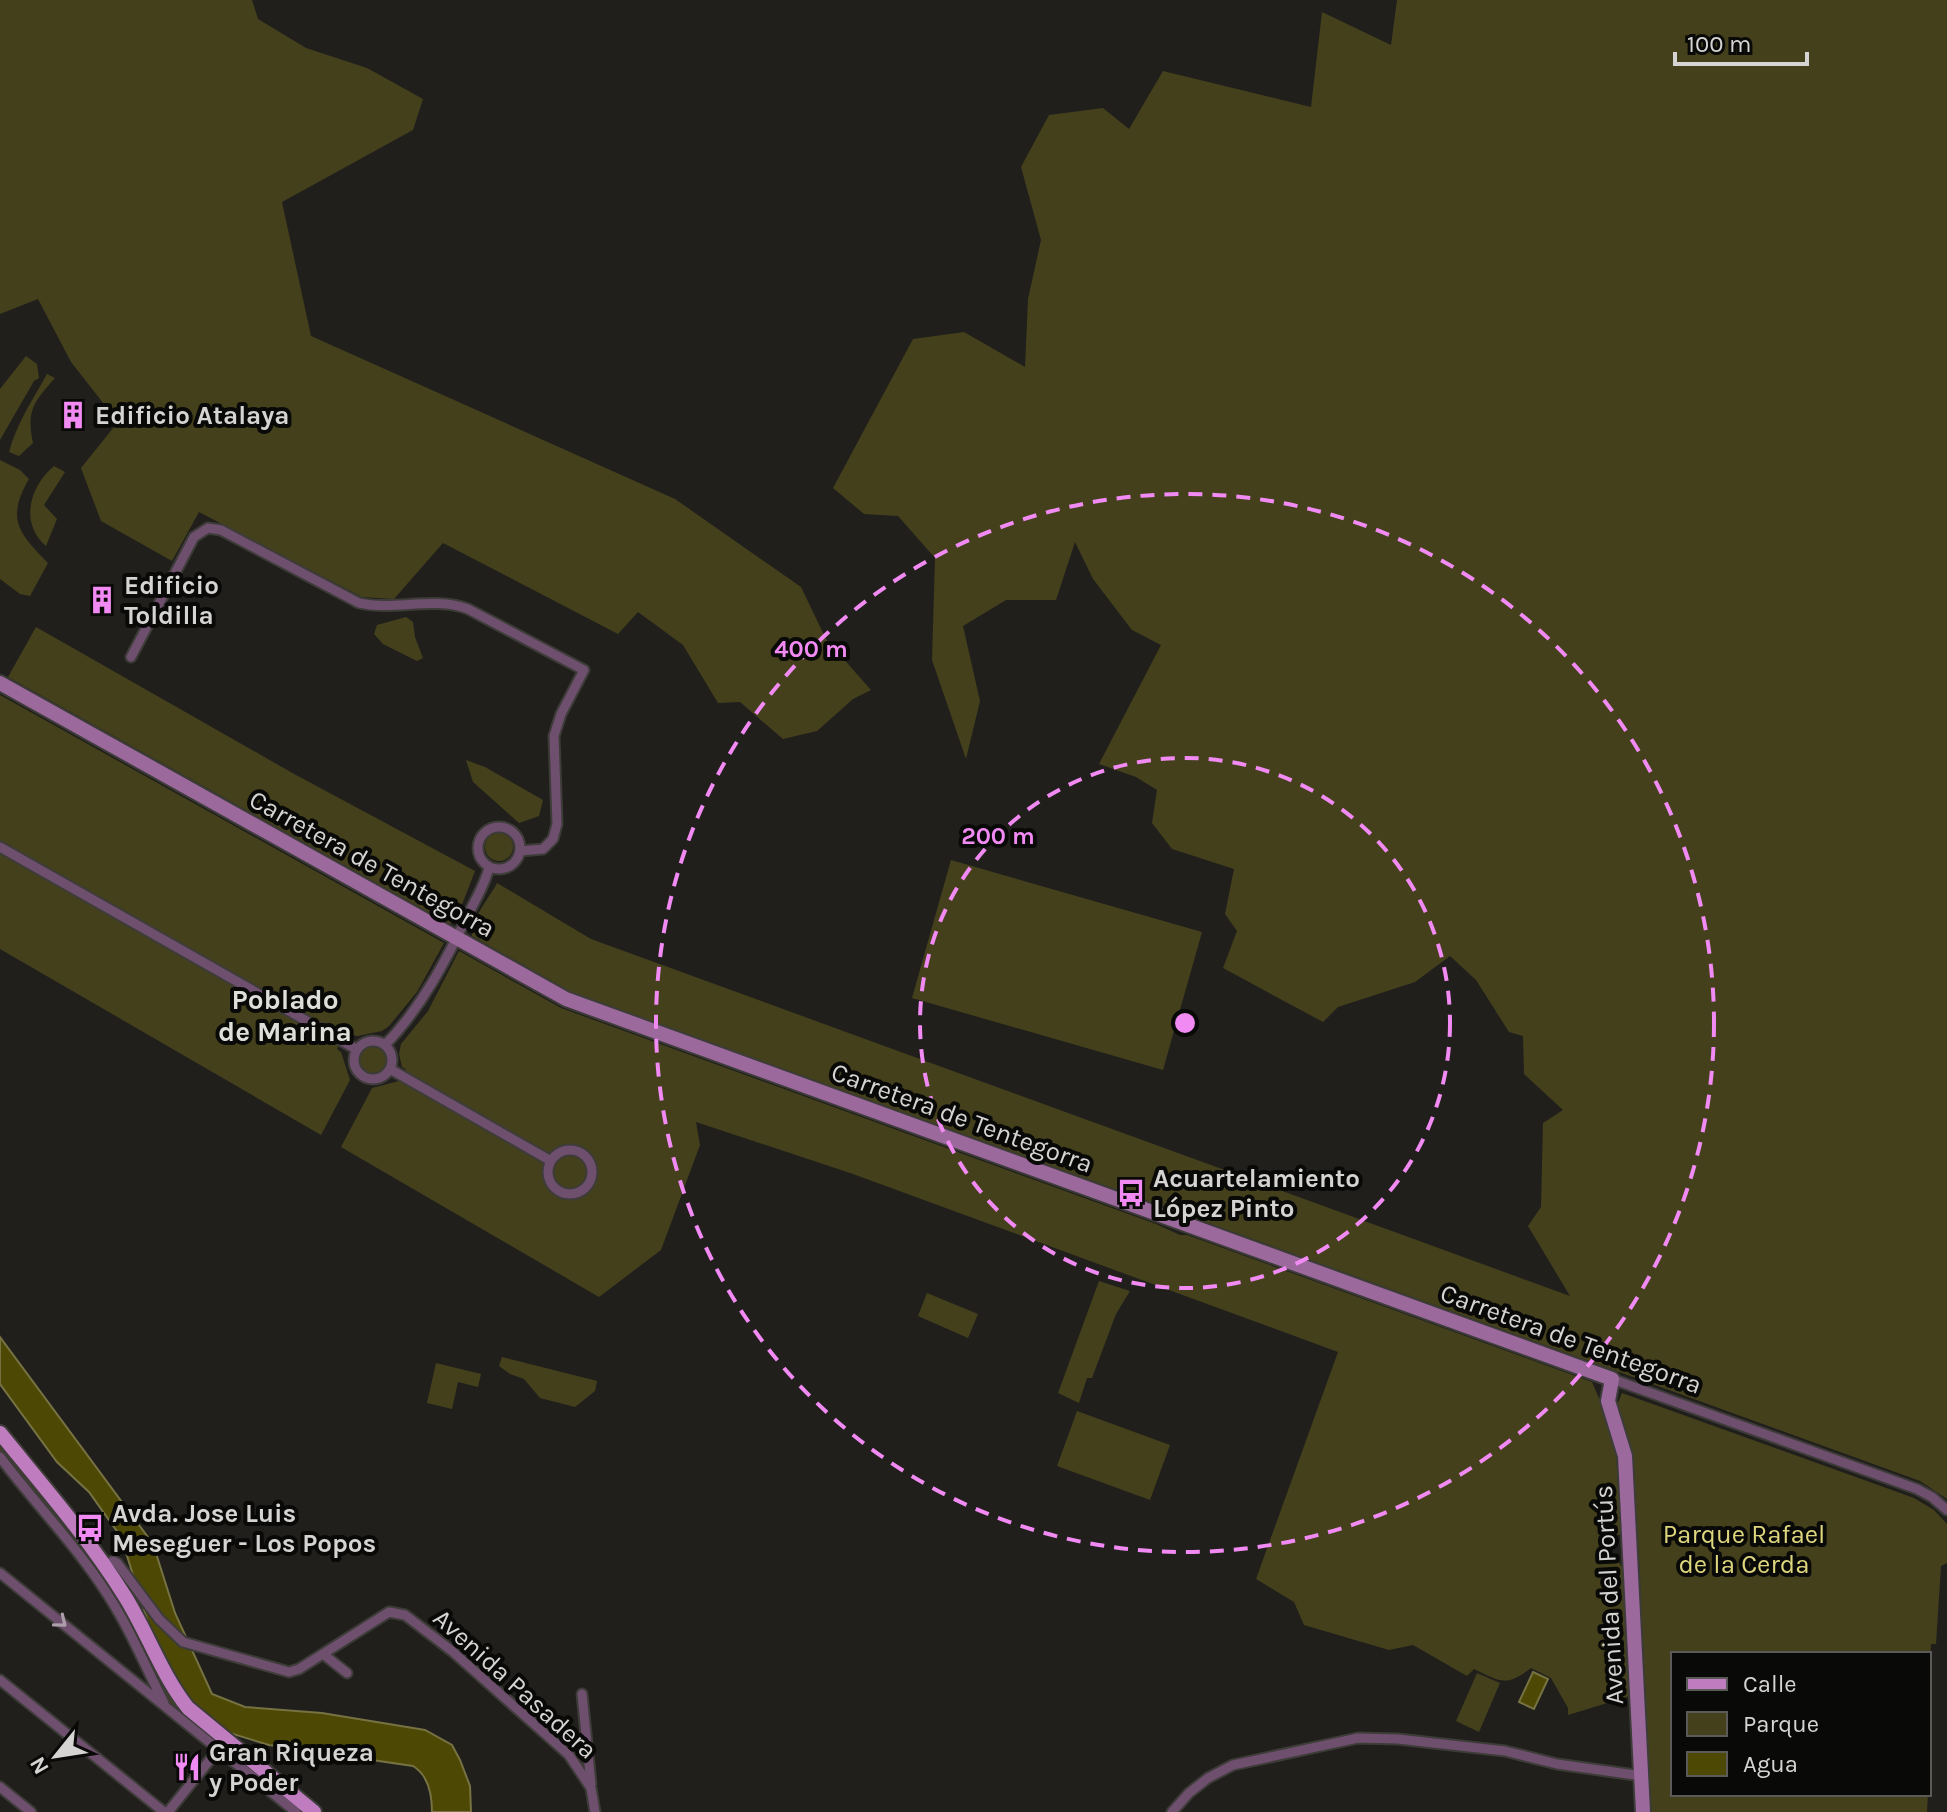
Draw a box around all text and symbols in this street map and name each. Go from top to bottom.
scale bar [1675,16,1807,66]
text: 100 m [1687,30,1752,58]
building icon: Edificio Atalaya [58,400,88,430]
place label: Edificio Atalaya [95,400,290,431]
place label: Edificio Toldilla [124,570,219,631]
building icon: Edificio Toldilla [87,585,117,615]
text: 400 m [774,635,848,663]
street label: Carretera de Tentegorra [244,784,500,944]
text: 200 m [961,822,1035,850]
district label: Poblado de Marina [218,983,352,1048]
centre of rings [1171,1009,1199,1037]
street label: Carretera de Tentegorra [827,1056,1097,1180]
place label: Acuartelamiento López Pinto [1153,1163,1360,1224]
bus stop icon: Acuartelamiento López Pinto [1116,1178,1146,1208]
street label: Carretera de Tentegorra [1436,1277,1706,1401]
street label: Avenida del Portús [1588,1485,1630,1705]
place label: Avda. Jose Luis Meseguer - Los Popos [112,1498,376,1559]
bus stop icon: Avda. Jose Luis Meseguer - Los Popos [75,1513,105,1543]
park label: Parque Rafael de la Cerda [1663,1519,1825,1580]
street label: Avenida Pasadera [427,1602,603,1766]
one-way arrow [52,1612,67,1626]
legend [1671,1652,1931,1796]
text: Calle [1743,1670,1797,1698]
text: Parque [1743,1710,1819,1738]
north arrow [16,1716,96,1796]
place label: Gran Riqueza y Poder [209,1737,374,1798]
text: Agua [1743,1750,1798,1778]
text: N [24,1752,55,1779]
restaurant icon: Gran Riqueza y Poder [172,1752,202,1782]

